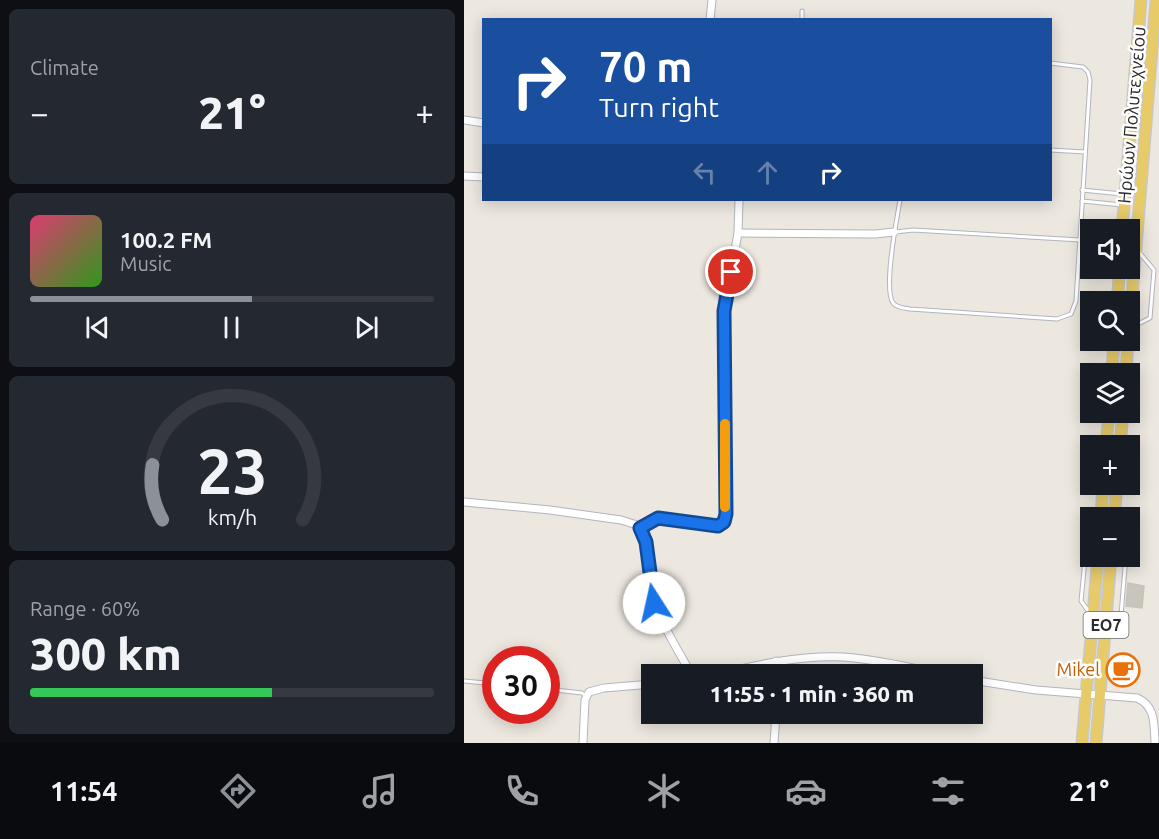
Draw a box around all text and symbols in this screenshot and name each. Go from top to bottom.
street label: Ηρώων Πολυτεχνείου [1113,26,1149,204]
icon: right [500,42,578,120]
text: 70 m [599,43,693,90]
text: Climate [30,56,99,79]
text: 21° [198,87,266,138]
text: Turn right [599,92,719,122]
text: − [30,94,49,131]
text: + [415,94,434,131]
icon: left [688,156,721,189]
icon: ahead [751,156,784,189]
icon: right [814,156,847,189]
map controls [1080,219,1140,567]
button: sound [1080,219,1140,279]
text: 100.2 FM [120,227,212,252]
pin [705,246,756,297]
text: Music [120,252,172,275]
icon: arrive [714,255,747,288]
button: search [1080,291,1140,351]
icon: previous [81,311,114,344]
icon: pause [215,311,248,344]
icon: next [350,311,383,344]
button: layers [1080,363,1140,423]
button: + [1080,435,1140,495]
text: 23 [197,436,267,506]
text: km/h [207,506,257,530]
button: − [1080,507,1140,567]
position arrow [622,571,686,635]
text: Range · 60% [30,597,140,620]
road number: ΕΟ7 [1084,612,1128,638]
text: 300 km [30,628,182,679]
speed limit sign: 30 [482,646,560,724]
cafe icon: Mikel [1105,652,1141,688]
place label: Mikel [1057,659,1100,679]
text: 11:55 · 1 min · 360 m [710,681,914,706]
icon: directions [217,770,259,812]
icon: music [359,770,401,812]
icon: phone [501,770,543,812]
icon: climate [643,770,685,812]
icon: car [785,770,827,812]
icon: filters [927,770,969,812]
text: 11:54 [50,776,118,806]
text: 21° [1069,776,1109,806]

